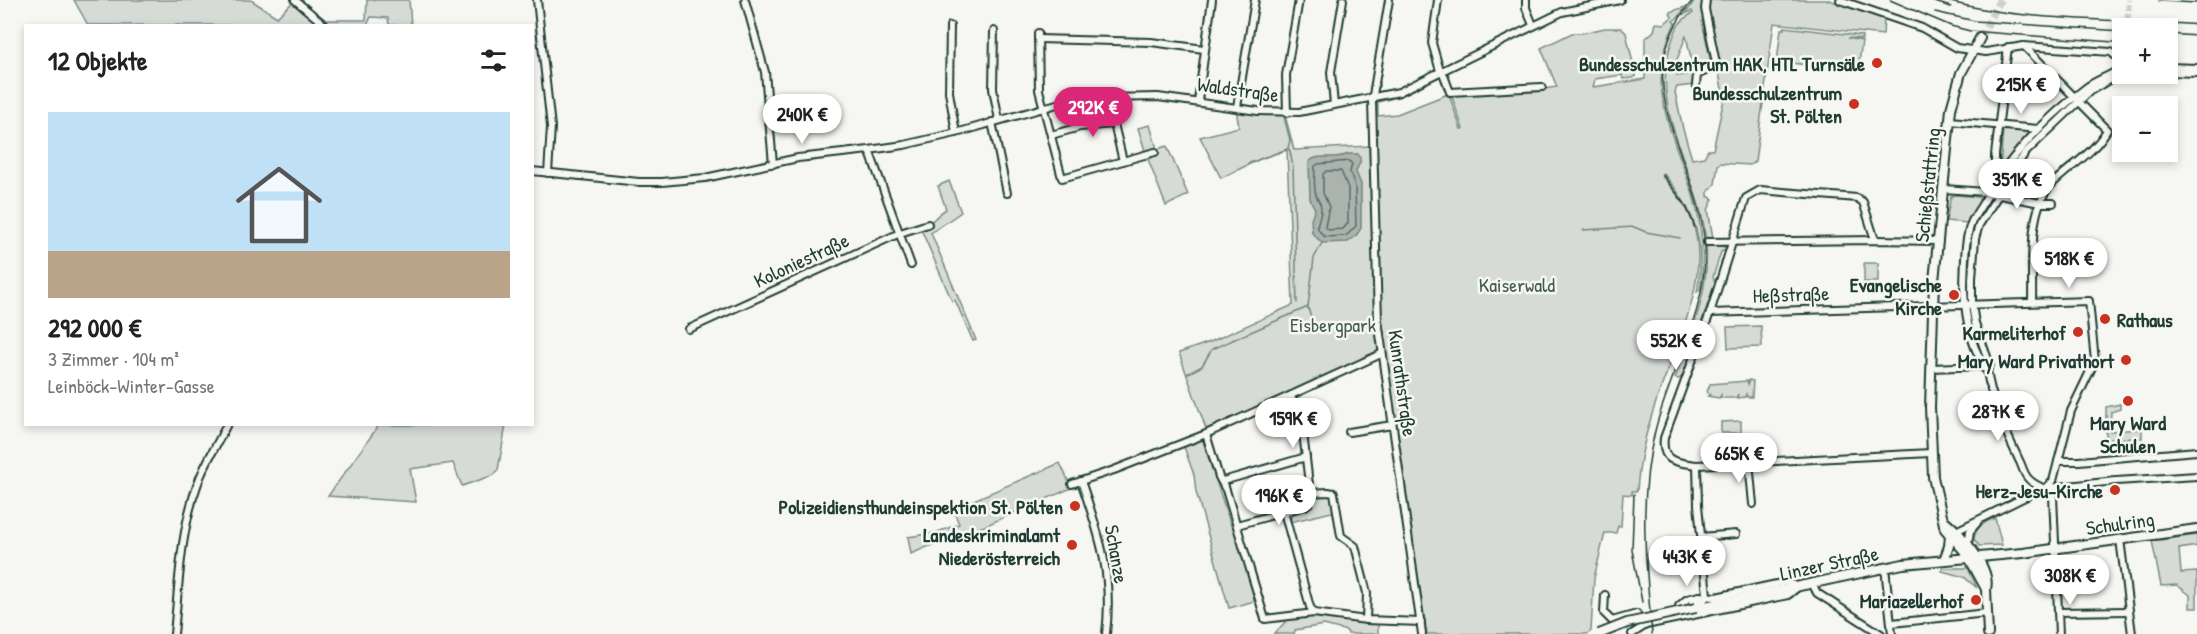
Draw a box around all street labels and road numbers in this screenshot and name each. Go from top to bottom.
street label: Waldstraße [1196,70,1280,108]
street label: Schießstattring [1908,126,1946,243]
street label: Koloniestraße [749,226,853,294]
street label: Heßstraße [1752,279,1830,309]
street label: Kunrathstraße [1382,328,1424,438]
street label: Schulring [2084,505,2156,541]
street label: Schanze [1099,523,1135,585]
street label: Linzer Straße [1777,539,1881,587]

